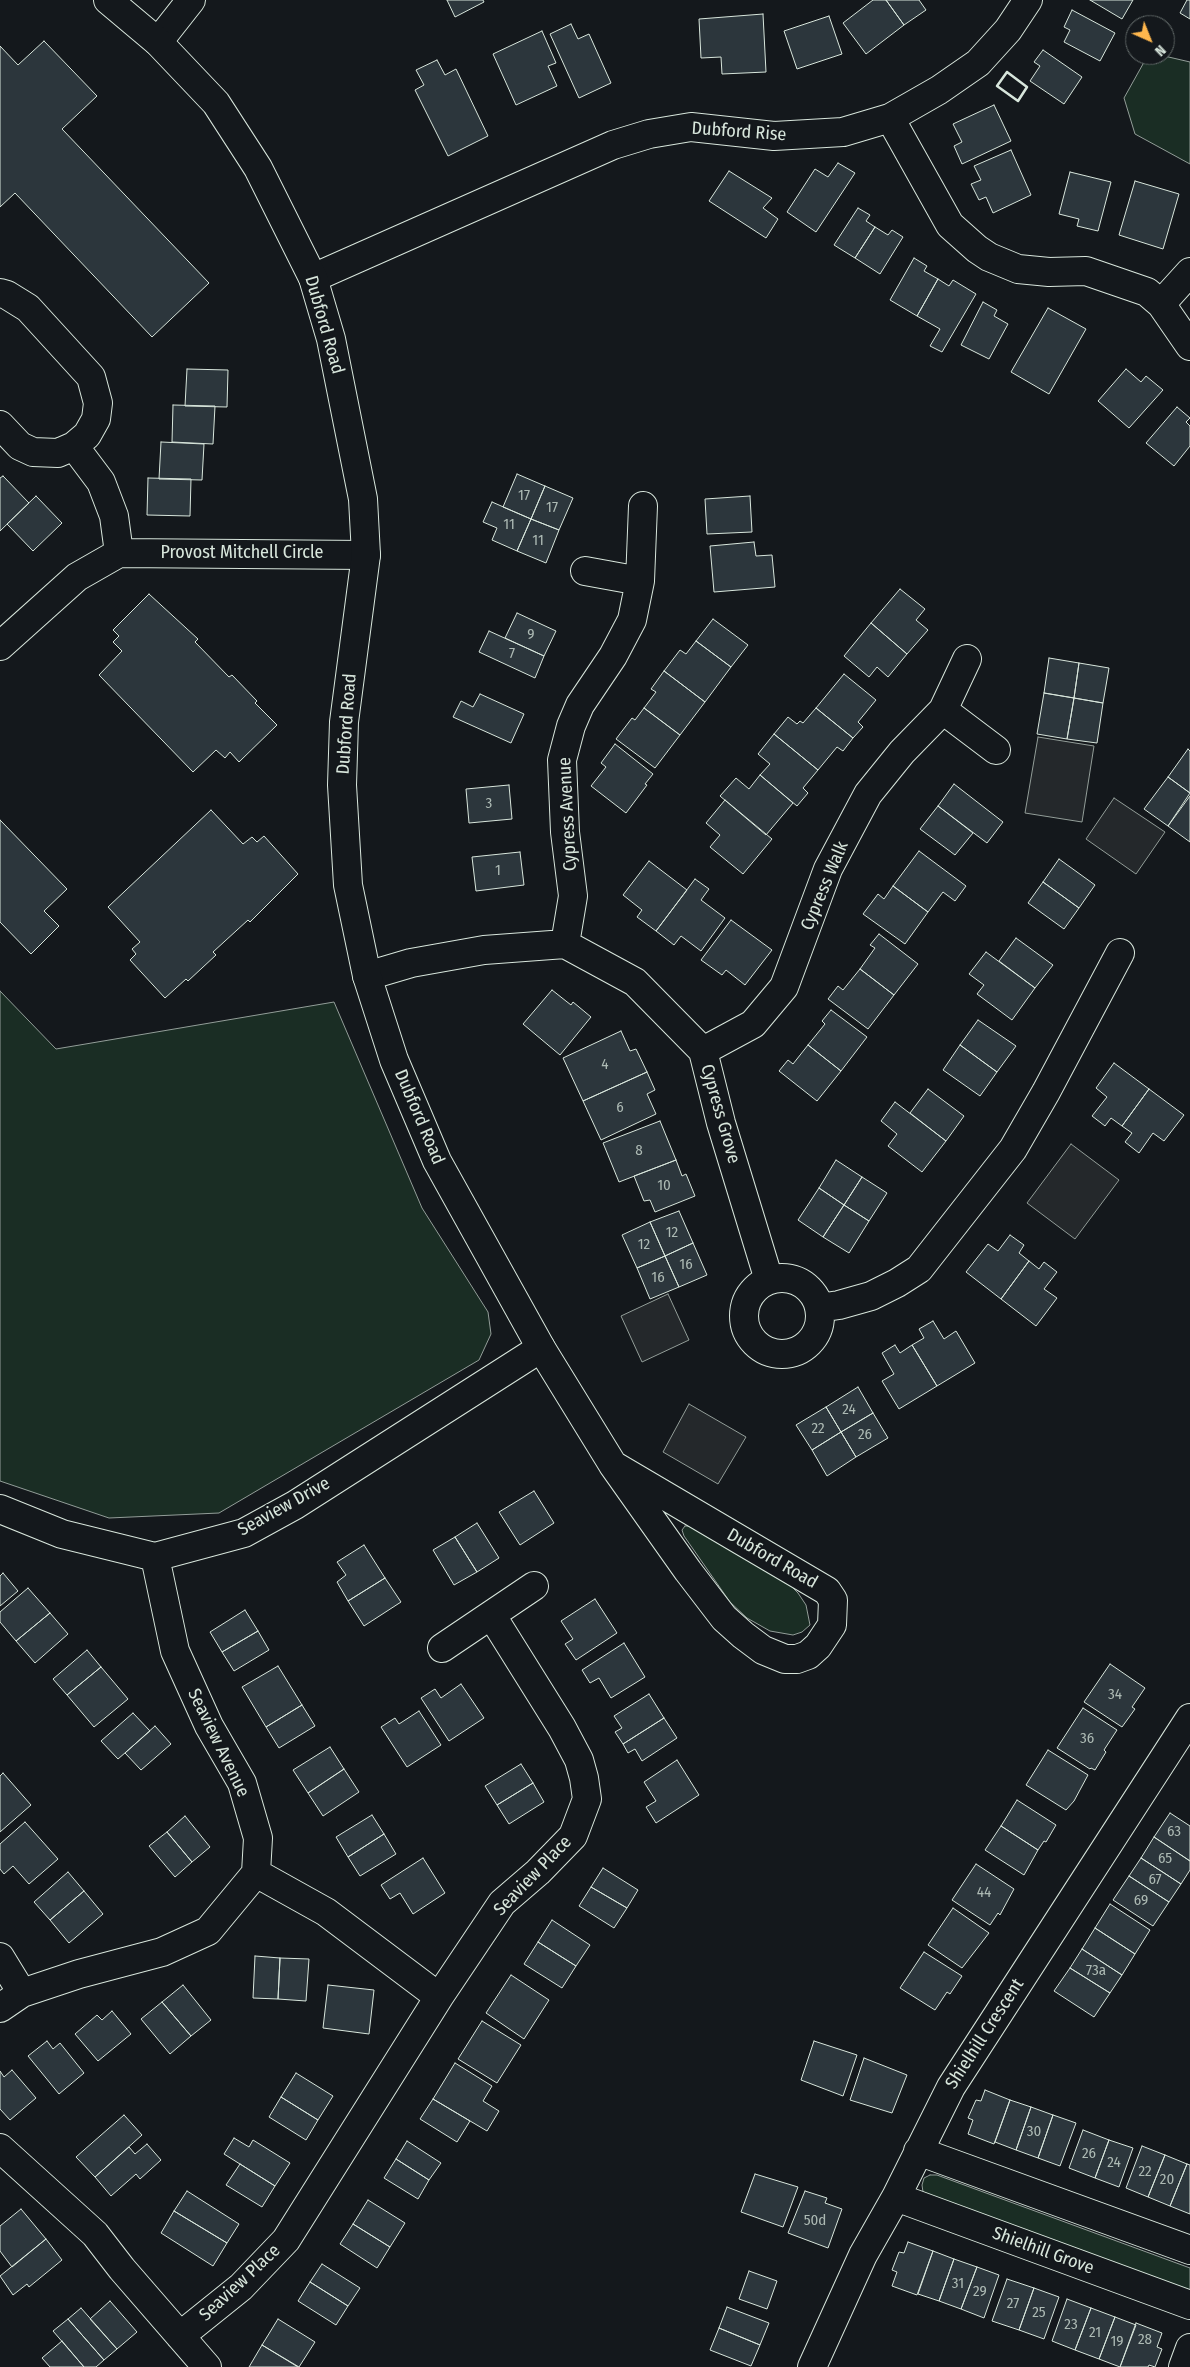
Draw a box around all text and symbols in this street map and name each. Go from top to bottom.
north arrow [1125,15,1175,65]
text: N [1151,41,1169,59]
street label: Dubford Rise [691,118,787,146]
street label: Dubford Road [300,273,348,377]
house number: 17 [518,487,530,505]
house number: 17 [546,499,558,517]
house number: 11 [503,516,515,534]
house number: 11 [532,532,544,550]
street label: Provost Mitchell Circle [161,542,323,564]
house number: 9 [527,626,535,644]
house number: 7 [509,645,515,663]
street label: Dubford Road [333,673,361,775]
street label: Cypress Avenue [554,756,582,872]
house number: 3 [486,795,492,813]
street label: Cypress Walk [797,838,853,934]
house number: 1 [495,862,501,880]
house number: 4 [601,1056,609,1074]
street label: Cypress Grove [696,1062,744,1166]
street label: Dubford Road [389,1066,449,1168]
house number: 6 [616,1099,624,1117]
house number: 8 [635,1142,643,1160]
house number: 10 [657,1177,671,1195]
house number: 12 [666,1224,678,1242]
house number: 12 [638,1236,650,1254]
house number: 16 [679,1256,693,1274]
house number: 16 [651,1269,665,1287]
house number: 24 [842,1401,856,1419]
house number: 22 [811,1420,825,1438]
house number: 26 [858,1426,872,1444]
street label: Seaview Drive [234,1473,334,1541]
street label: Dubford Road [723,1524,821,1594]
street label: Seaview Avenue [182,1685,254,1801]
house number: 34 [1108,1686,1122,1704]
house number: 36 [1080,1730,1094,1748]
house number: 63 [1167,1823,1181,1841]
street label: Seaview Place [490,1832,576,1920]
house number: 65 [1158,1850,1172,1868]
house number: 67 [1148,1871,1162,1889]
house number: 44 [977,1884,991,1902]
house number: 69 [1134,1892,1148,1910]
house number: 73a [1086,1962,1106,1980]
street label: Shielhill Crescent [941,1975,1029,2093]
house number: 30 [1027,2123,1041,2141]
house number: 26 [1082,2145,1096,2163]
house number: 24 [1107,2154,1121,2172]
house number: 22 [1138,2163,1152,2181]
house number: 20 [1160,2171,1174,2189]
house number: 50d [804,2212,826,2230]
street label: Shielhill Grove [989,2223,1097,2279]
street label: Seaview Place [195,2240,285,2326]
house number: 31 [952,2275,964,2293]
house number: 29 [973,2283,987,2301]
house number: 27 [1007,2295,1019,2313]
house number: 25 [1032,2304,1046,2322]
house number: 23 [1064,2316,1078,2334]
house number: 21 [1089,2324,1101,2342]
house number: 28 [1138,2331,1152,2349]
house number: 19 [1110,2333,1124,2351]

